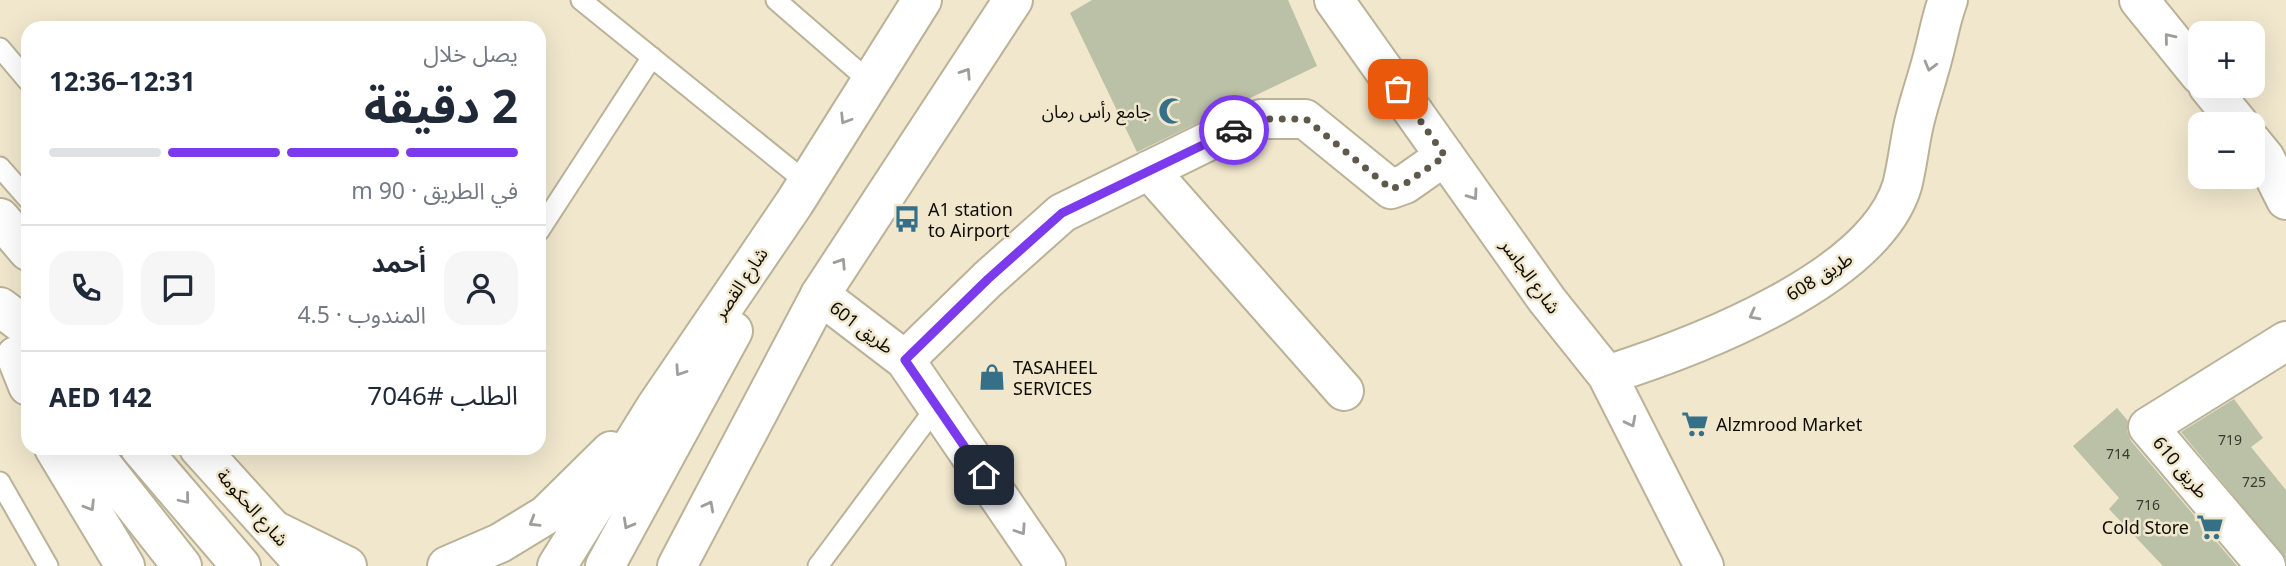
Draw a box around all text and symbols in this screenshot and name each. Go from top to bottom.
map controls [2188,21,2265,189]
button: + [2188,21,2265,98]
one-way arrow [2165,33,2178,45]
text: يصل خلال [423,37,518,69]
pin [1368,59,1428,119]
one-way arrow [1924,60,1939,72]
text: 12:31–12:36 [49,63,196,99]
one-way arrow [957,67,970,80]
icon: bag [1379,70,1417,108]
text: 2 دقيقة [364,74,518,136]
courier [1199,95,1269,165]
mosque icon: جامع رأس رمان [1157,96,1187,126]
place label: جامع رأس رمان [1042,99,1151,126]
icon: car [1215,111,1253,149]
one-way arrow [840,112,853,125]
button: − [2188,112,2265,189]
text: في الطريق · 90 m [351,174,518,206]
one-way arrow [1465,187,1477,200]
place label: A1 station to Airport [928,197,1013,242]
bus stop icon: A1 station to Airport [892,204,922,234]
street label: شارع الجاسر [1493,233,1566,320]
street label: شارع القصر [707,242,775,326]
text: أحمد [372,244,426,280]
street label: طريق 608 [1781,246,1857,306]
button: phone [49,251,123,325]
button: chat [141,251,215,325]
button: person [444,251,518,325]
one-way arrow [832,258,845,271]
street label: طريق 601 [825,295,899,359]
text: المندوب · 4.5 [297,298,426,330]
one-way arrow [1749,307,1761,320]
place label: TASAHEEL SERVICES [1013,355,1097,400]
shop icon: TASAHEEL SERVICES [977,362,1007,392]
one-way arrow [676,363,688,376]
text: الطلب #7046 [367,377,518,413]
text: AED 142 [49,379,152,415]
supermarket icon: Alzmrood Market [1680,409,1710,439]
place label: Alzmrood Market [1716,412,1863,436]
one-way arrow [1622,414,1636,427]
house number: 719 [2218,430,2242,449]
street label: طريق 610 [2148,431,2214,503]
house number: 714 [2106,444,2130,463]
pin [954,445,1014,505]
icon: home [965,456,1003,494]
street label: شارع الحكومة [210,463,294,553]
house number: 725 [2242,472,2266,491]
one-way arrow [177,491,189,504]
house number: 716 [2136,495,2160,514]
one-way arrow [82,498,95,511]
one-way arrow [700,500,714,513]
supermarket icon: Cold Store [2195,512,2225,542]
one-way arrow [528,514,541,527]
place label: Cold Store [2102,515,2189,539]
one-way arrow [623,517,636,529]
one-way arrow [1013,522,1026,535]

